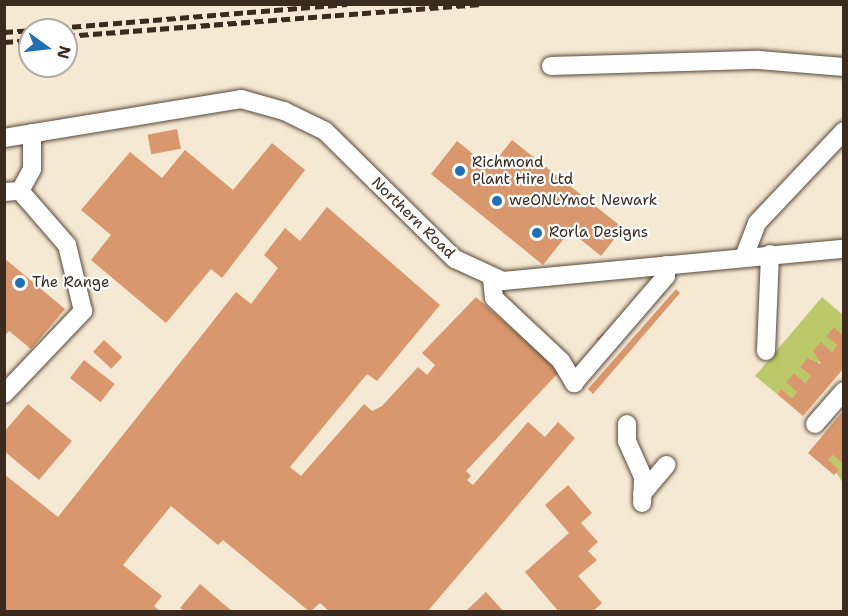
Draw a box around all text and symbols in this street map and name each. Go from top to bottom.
north arrow [18,18,78,78]
text: N [52,43,76,61]
place label: Richmond Plant Hire Ltd [472,153,573,188]
marker: Richmond Plant Hire Ltd [453,164,467,178]
street label: Northern Road [368,174,458,262]
place label: weONLYmot Newark [509,192,657,210]
marker: weONLYmot Newark [490,194,504,208]
place label: Rorla Designs [549,224,648,242]
marker: Rorla Designs [530,226,544,240]
place label: The Range [32,274,109,292]
marker: The Range [13,276,27,290]

